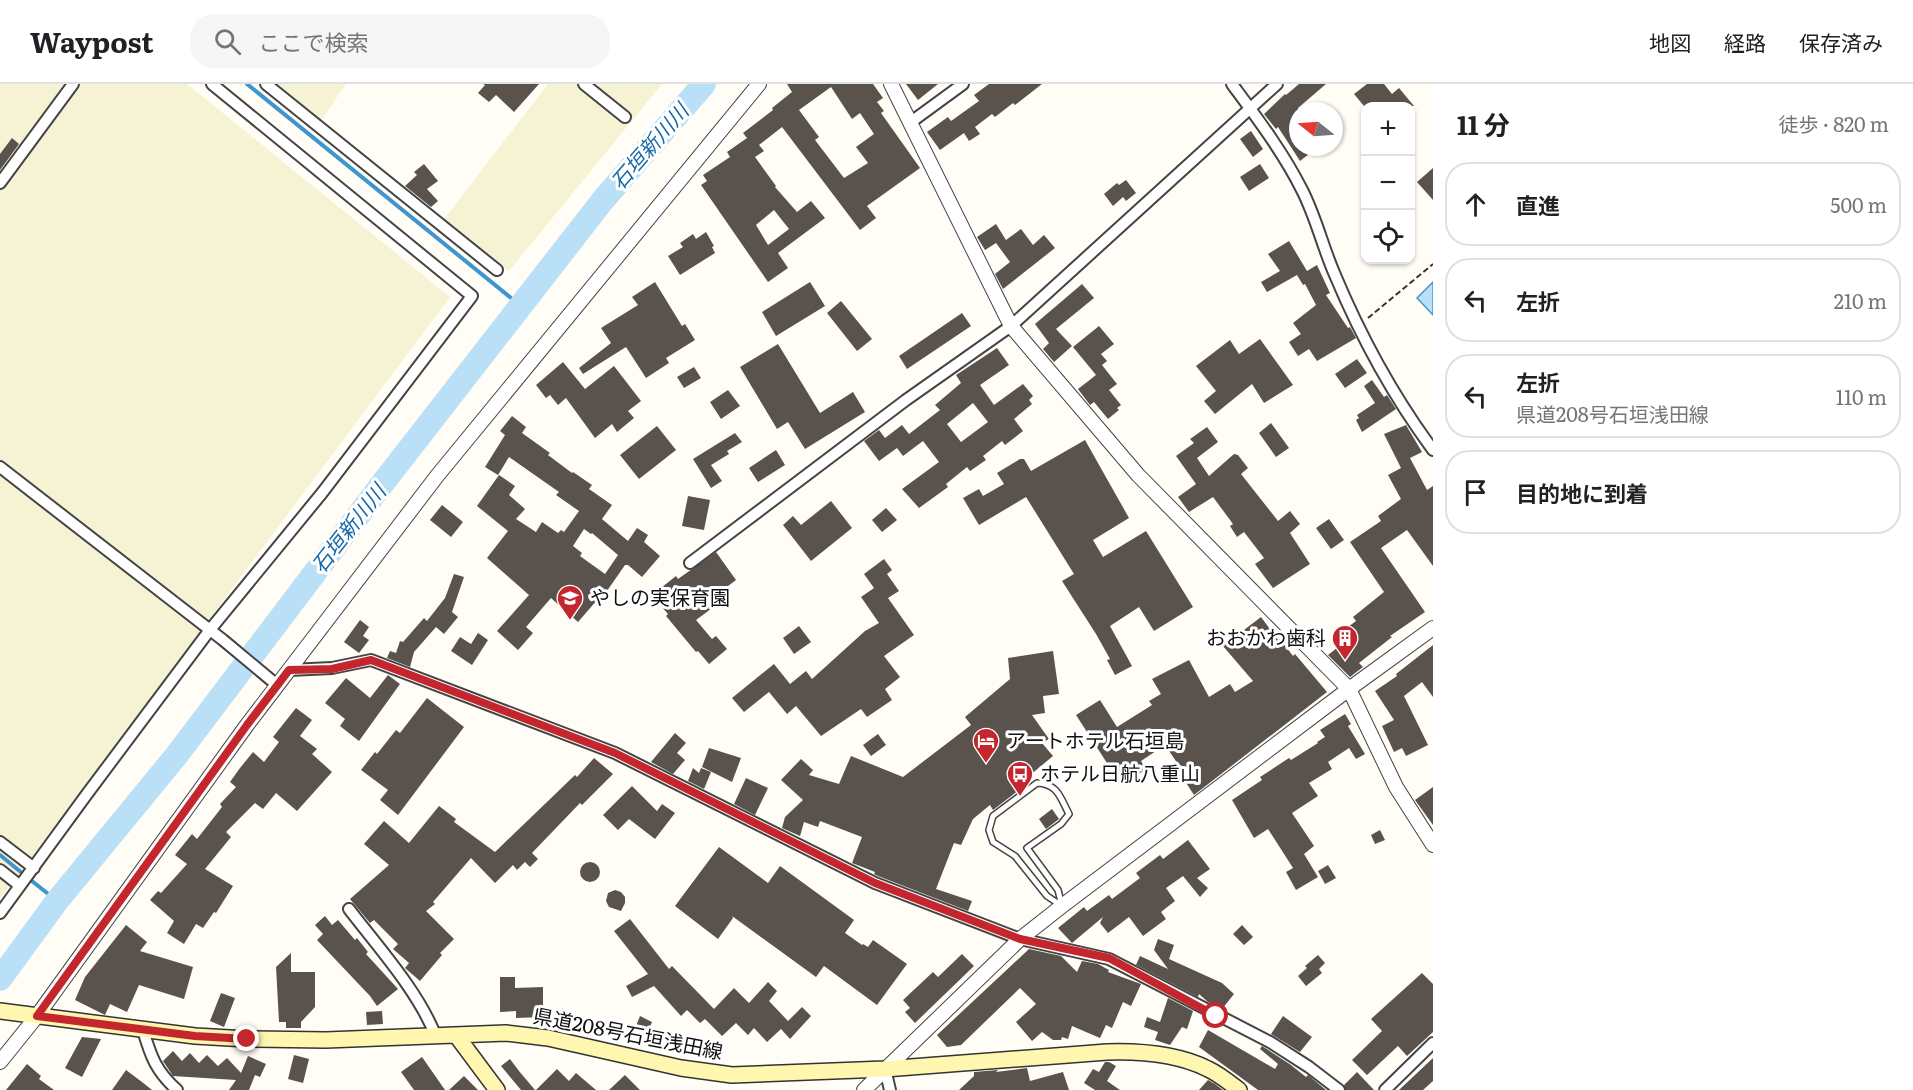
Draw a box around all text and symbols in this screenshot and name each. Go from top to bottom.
search box [190,14,610,68]
text: Waypost [30,20,154,62]
icon: search [211,25,244,58]
text: ここで検索 [259,25,369,58]
text: 地図 [1649,26,1691,57]
text: 経路 [1724,26,1766,57]
text: 保存済み [1799,26,1883,57]
water label: 石垣新川川 [602,94,696,195]
north arrow [1289,102,1343,156]
map controls [1361,102,1415,264]
button: + [1361,102,1415,156]
text: 11 分 [1457,104,1510,143]
text: 徒歩 · 820 m [1779,108,1889,138]
button: − [1361,156,1415,210]
icon: ahead [1459,188,1492,221]
text: 直進 [1516,188,1560,221]
text: 500 m [1830,189,1887,219]
button: locate [1361,210,1415,264]
icon: left [1459,284,1492,317]
text: 左折 [1516,284,1560,317]
text: 210 m [1834,285,1887,315]
text: 左折 [1516,365,1560,398]
icon: left [1459,380,1492,413]
text: 110 m [1836,381,1887,411]
text: 県道208号石垣浅田線 [1516,398,1709,428]
water label: 石垣新川川 [302,475,393,578]
icon: arrive [1459,476,1492,509]
text: 目的地に到着 [1516,476,1648,509]
place label: やしの実保育園 [590,581,730,611]
school or university icon: やしの実保育園 [555,583,585,621]
place label: おおかわ歯科 [1206,621,1326,651]
building icon: おおかわ歯科 [1330,623,1360,661]
place label: アートホテル石垣島 [1006,724,1185,754]
hotel icon: アートホテル石垣島 [971,726,1001,764]
place label: ホテル日航八重山 [1040,757,1200,787]
bus stop icon: ホテル日航八重山 [1005,759,1035,797]
street label: 県道208号石垣浅田線 [531,999,726,1065]
route start [1202,1002,1228,1028]
route end [233,1025,259,1051]

